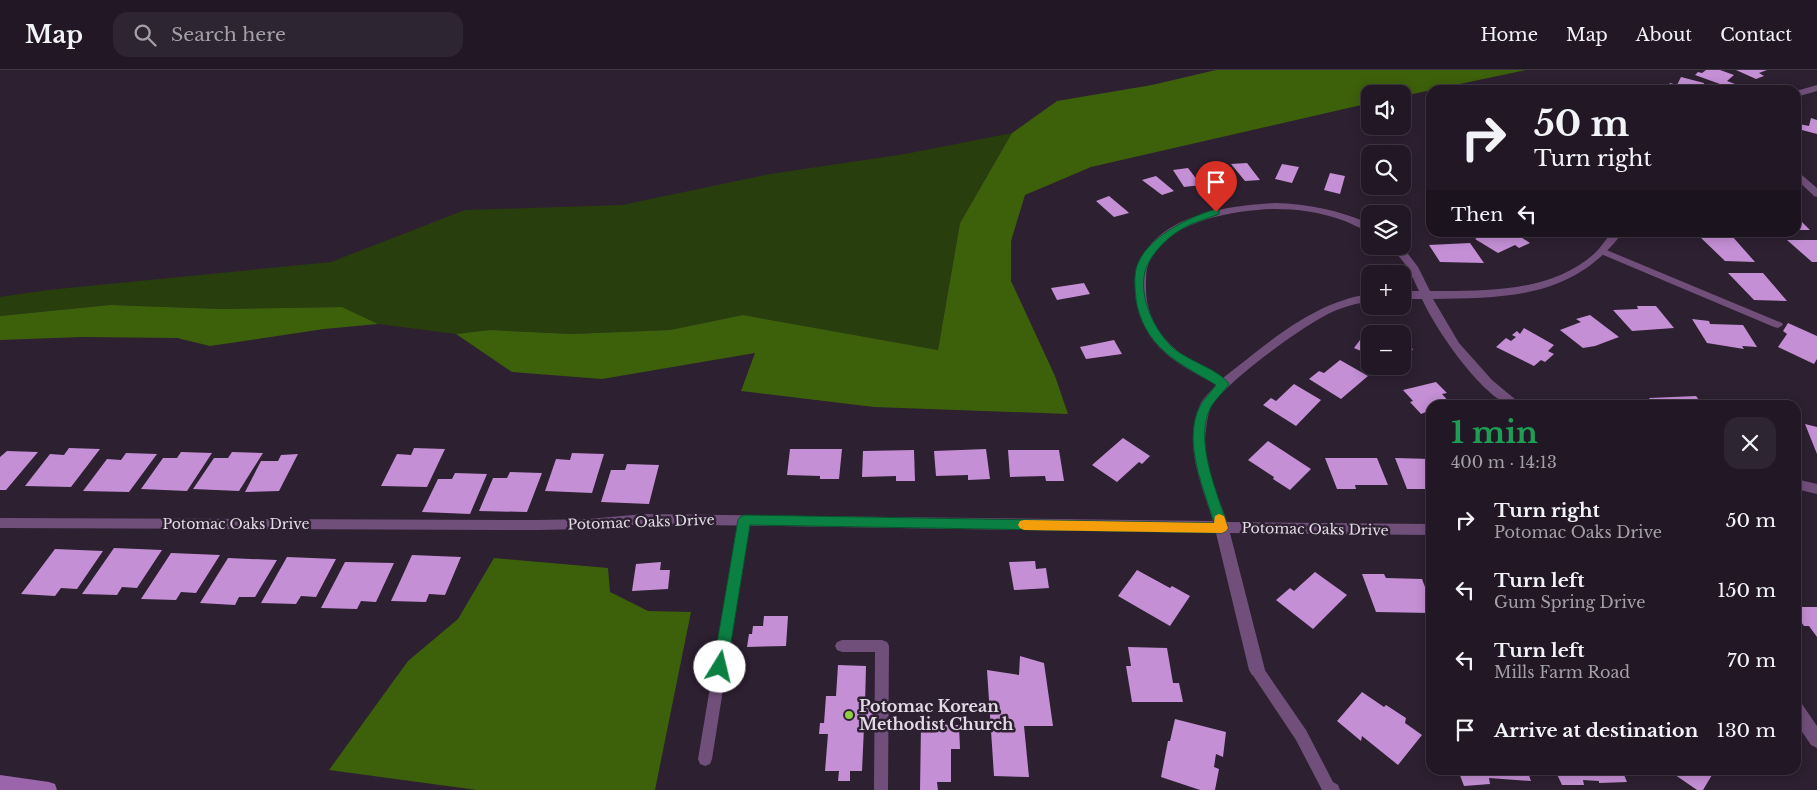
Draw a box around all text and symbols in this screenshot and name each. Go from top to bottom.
search box [113,12,463,57]
text: Map [25,20,83,49]
icon: search [131,21,159,49]
text: Search here [171,23,286,46]
text: Home [1480,24,1538,46]
text: Map [1566,24,1608,46]
text: About [1636,24,1692,46]
text: Contact [1720,24,1792,46]
map controls [1361,85,1411,375]
button: sound [1361,85,1411,135]
text: 50 m [1534,102,1629,145]
icon: right [1451,105,1516,170]
button: search [1361,145,1411,195]
text: Turn right [1534,145,1652,172]
pin [1195,161,1237,212]
icon: arrive [1202,168,1230,196]
icon: left [1513,200,1541,228]
text: Then [1451,203,1503,226]
button: layers [1361,205,1411,255]
button: + [1361,265,1411,315]
button: − [1361,325,1411,375]
text: 1 min [1451,414,1538,451]
button: close [1724,417,1776,469]
text: 400 m · 14:13 [1451,452,1557,472]
text: Turn right [1494,499,1600,522]
icon: right [1451,506,1479,534]
text: 50 m [1726,509,1776,532]
street label: Potomac Oaks Drive [567,510,715,534]
street label: Potomac Oaks Drive [162,515,310,533]
street label: Potomac Oaks Drive [1241,519,1389,539]
text: Potomac Oaks Drive [1494,522,1662,542]
text: Turn left [1494,569,1585,592]
icon: left [1451,576,1479,604]
text: 150 m [1717,579,1776,602]
text: Gum Spring Drive [1494,592,1645,612]
text: Turn left [1494,639,1585,662]
position arrow [693,640,745,692]
icon: left [1451,646,1479,674]
text: 70 m [1727,649,1776,672]
text: Mills Farm Road [1494,662,1630,682]
place label: Potomac Korean Methodist Church [859,696,1014,734]
marker: Potomac Korean Methodist Church [843,709,855,721]
icon: arrive [1451,716,1479,744]
text: Arrive at destination [1494,719,1698,742]
text: 130 m [1716,719,1776,742]

